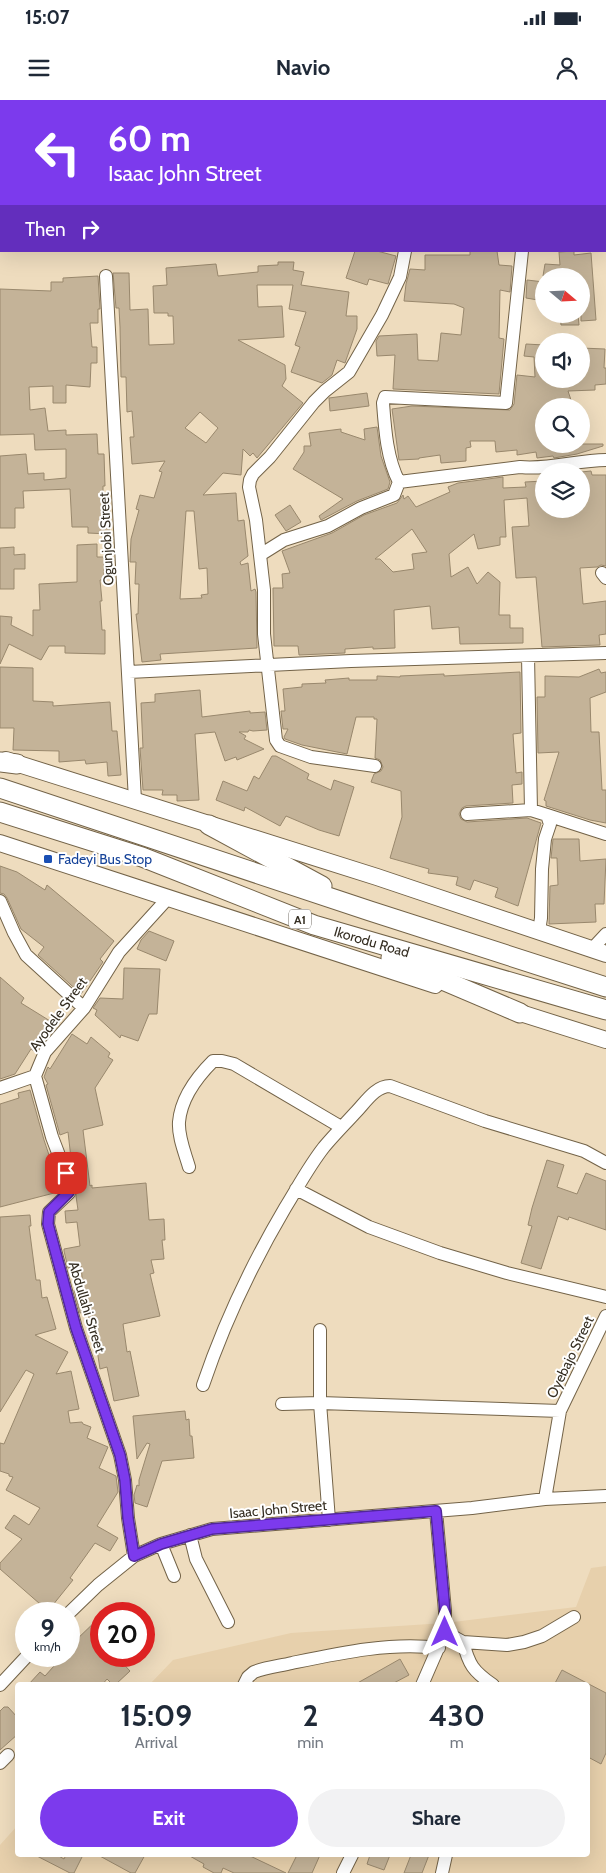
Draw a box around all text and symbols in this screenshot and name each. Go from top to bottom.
text: 15:07 [25,6,70,29]
icon: menu [25,54,53,82]
text: Navio [276,54,330,81]
icon: person [553,54,581,82]
text: 60 m [108,117,191,160]
icon: left [25,120,90,185]
text: Isaac John Street [108,160,262,187]
icon: right [76,215,104,243]
text: Then [25,218,66,241]
north arrow [535,268,590,322]
map controls [535,268,590,518]
button: sound [535,333,590,388]
button: search [535,398,590,453]
button: layers [535,463,590,518]
street label: Ogunjobi Street [95,492,117,586]
place label: Fadeyi Bus Stop [58,850,152,868]
marker: Fadeyi Bus Stop [42,853,54,865]
road number: A1 [289,910,311,929]
street label: Ikorodu Road [332,922,412,961]
street label: Ayodele Street [25,973,91,1055]
pin [45,1152,87,1194]
icon: arrive [52,1159,80,1187]
street label: Abdullahi Street [65,1259,110,1355]
street label: Oyebajo Street [542,1313,598,1401]
street label: Isaac John Street [229,1496,328,1522]
speed limit sign: 20 [90,1602,155,1667]
position arrow [418,1605,470,1657]
text: 9 [40,1613,55,1643]
text: km/h [34,1639,61,1654]
text: 15:09 [120,1697,192,1734]
text: 2 [303,1697,318,1734]
text: 430 [429,1697,485,1734]
text: Arrival [135,1733,177,1752]
text: min [297,1733,324,1752]
text: m [450,1733,464,1752]
button: Exit [40,1789,298,1847]
button: Share [308,1789,565,1847]

